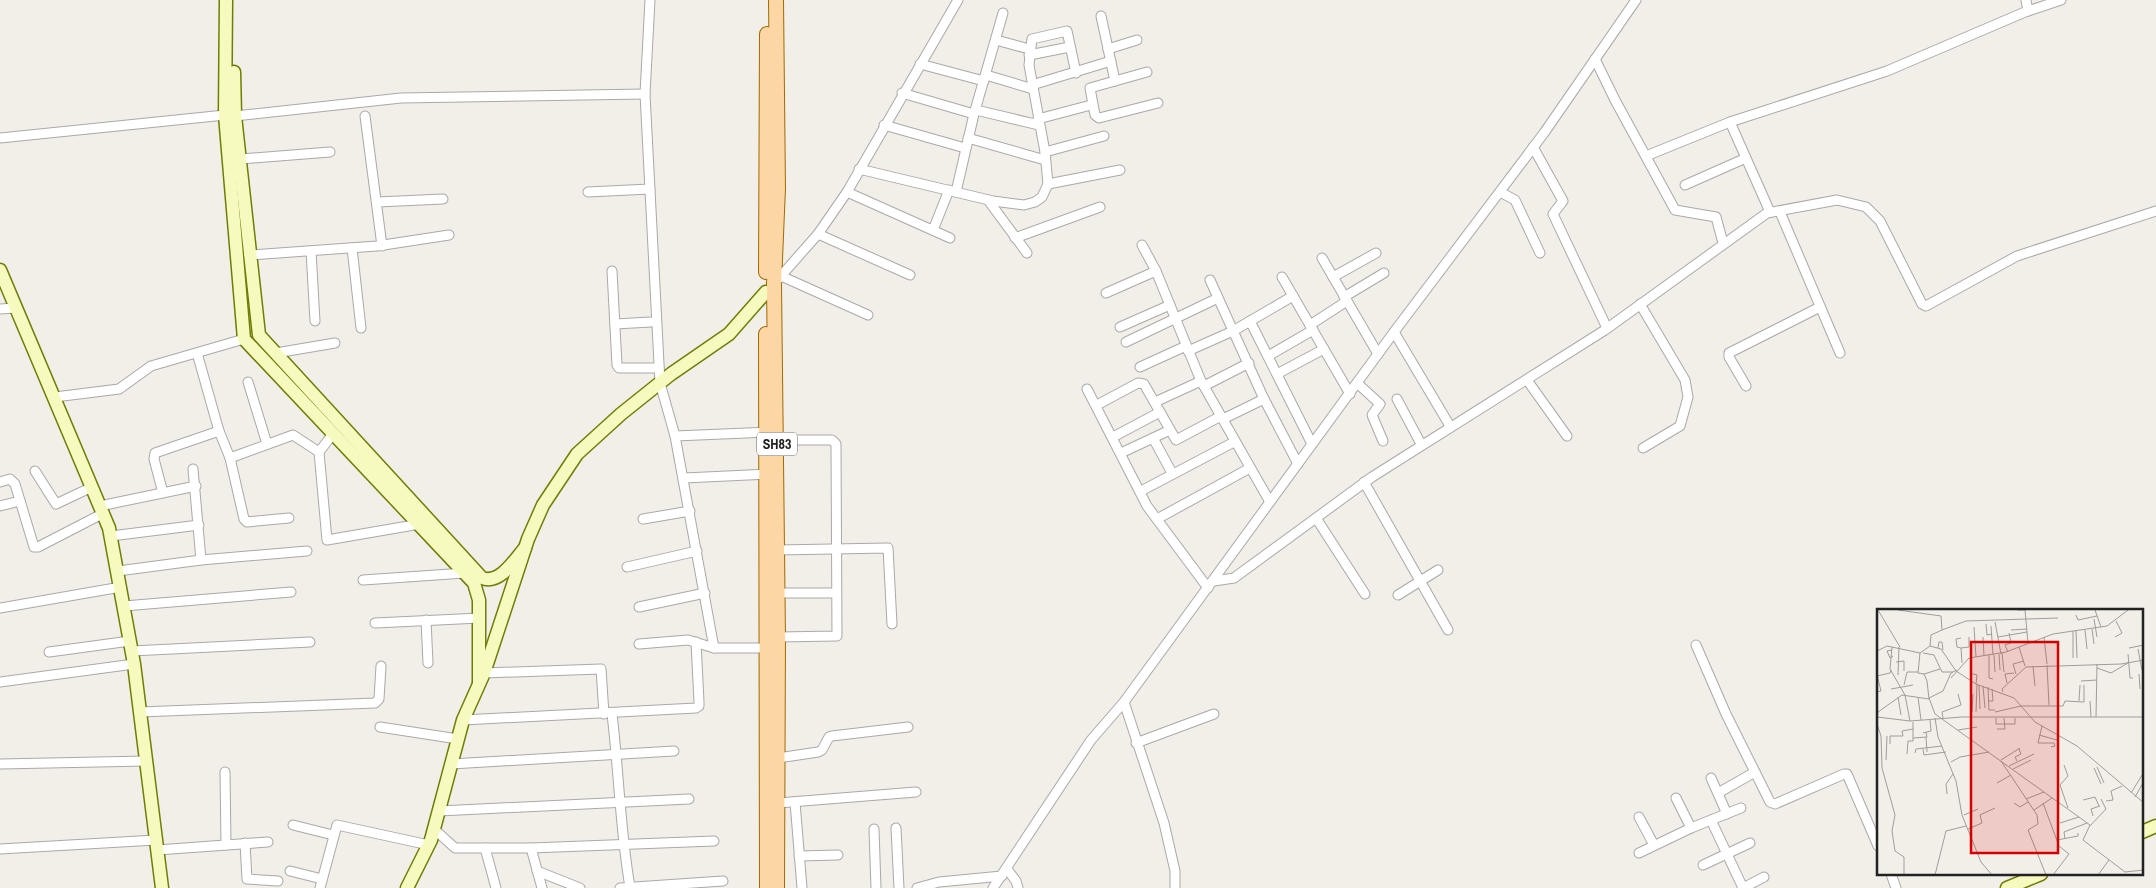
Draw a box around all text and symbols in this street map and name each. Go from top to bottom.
road number: SH83 [757,432,797,456]
inset map [1877,609,2144,876]

